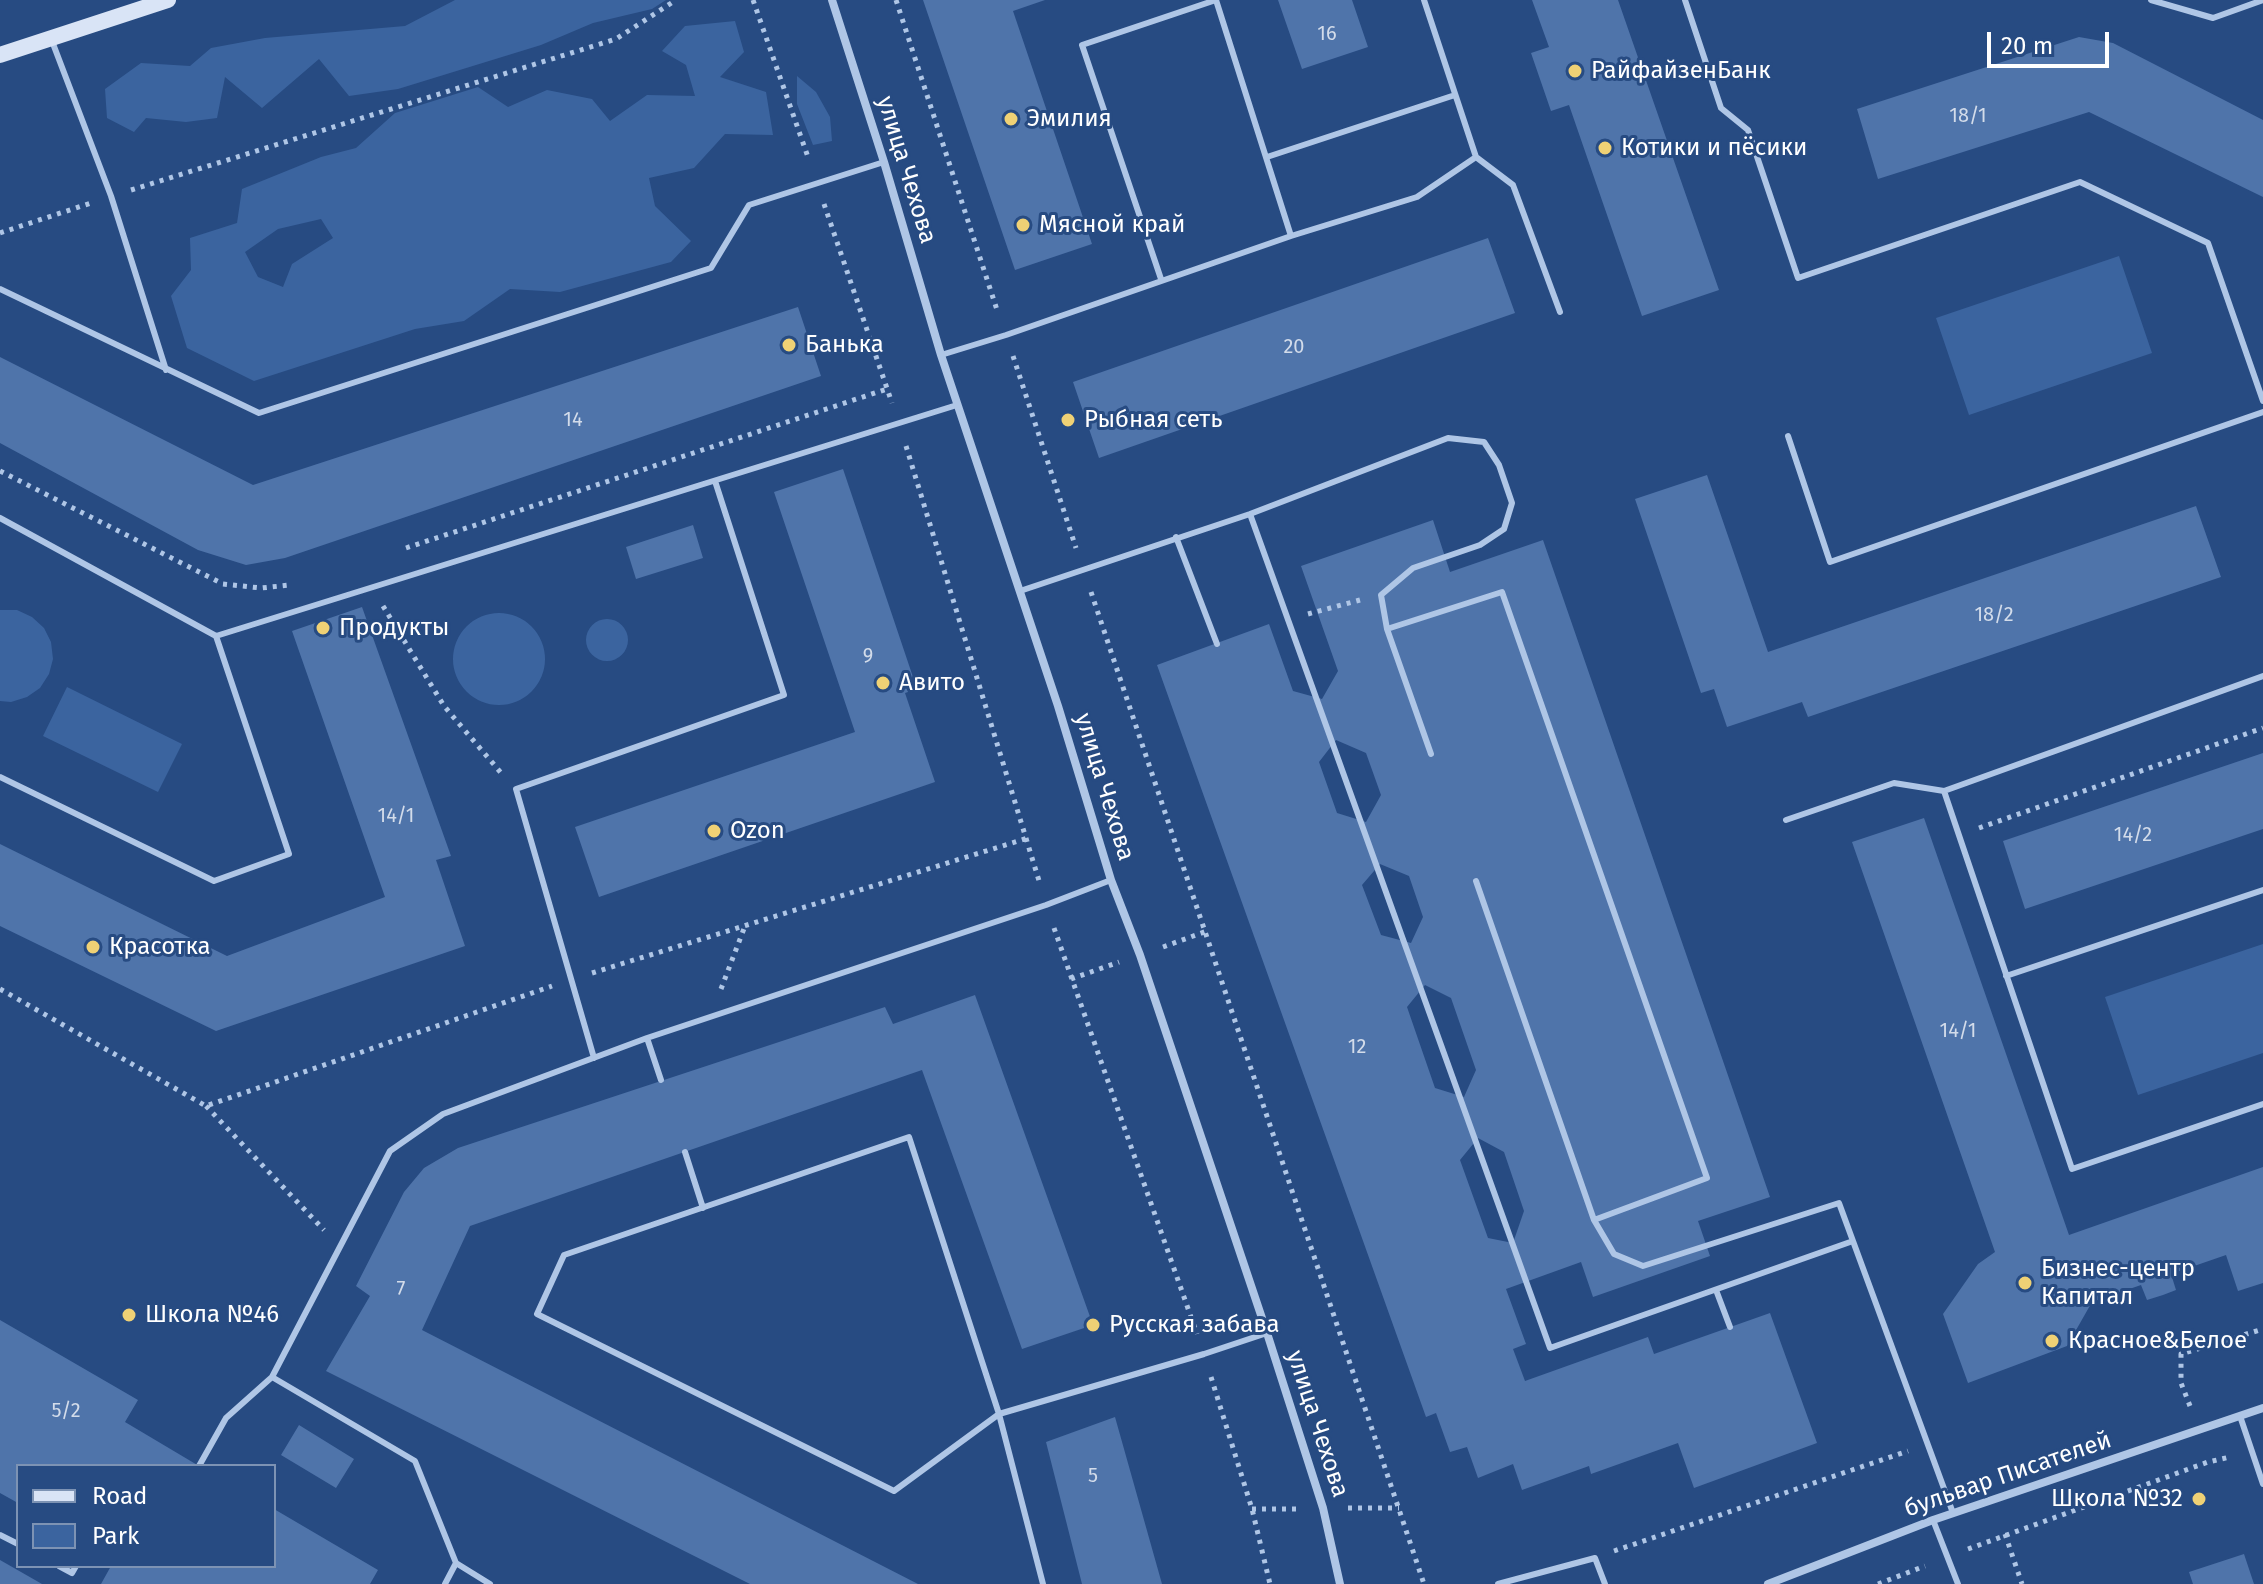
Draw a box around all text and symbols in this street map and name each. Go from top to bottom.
scale bar [1991,16,2113,66]
house number: 16 [1317,22,1337,46]
text: 20 m [2001,32,2053,60]
place label: РайфайзенБанк [1591,57,1771,85]
marker: РайфайзенБанк [1566,62,1584,80]
street label: улица Чехова [870,93,942,247]
house number: 18/1 [1949,104,1987,128]
place label: Эмилия [1027,105,1112,133]
marker: Эмилия [1002,110,1020,128]
place label: Котики и пёсики [1621,134,1807,162]
marker: Котики и пёсики [1596,139,1614,157]
place label: Мясной край [1039,211,1185,239]
marker: Мясной край [1014,216,1032,234]
place label: Банька [805,331,884,359]
house number: 20 [1283,335,1305,359]
marker: Банька [780,336,798,354]
place label: Рыбная сеть [1084,406,1223,434]
house number: 14 [563,408,583,432]
marker: Рыбная сеть [1059,411,1077,429]
house number: 18/2 [1974,603,2014,627]
place label: Продукты [339,614,449,642]
marker: Продукты [314,619,332,637]
house number: 9 [863,644,873,668]
place label: Авито [899,669,965,697]
marker: Авито [874,674,892,692]
street label: улица Чехова [1068,710,1140,864]
house number: 14/1 [378,804,414,828]
place label: Ozon [730,817,785,845]
marker: Ozon [705,822,723,840]
house number: 14/2 [2114,823,2152,847]
place label: Красотка [109,933,211,961]
marker: Красотка [84,938,102,956]
house number: 14/1 [1940,1019,1976,1043]
house number: 12 [1348,1035,1366,1059]
place label: Бизнес-центр Капитал [2041,1255,2195,1311]
marker: Бизнес-центр Капитал [2016,1274,2034,1292]
house number: 7 [397,1277,405,1301]
place label: Школа №46 [145,1301,279,1329]
marker: Школа №46 [120,1306,138,1324]
place label: Русская забава [1109,1311,1280,1339]
marker: Русская забава [1084,1316,1102,1334]
place label: Красное&Белое [2068,1327,2247,1355]
marker: Красное&Белое [2043,1332,2061,1350]
street label: улица Чехова [1280,1347,1354,1501]
house number: 5/2 [51,1399,81,1423]
street label: бульвар Писателей [1901,1426,2115,1524]
legend [16,1464,276,1568]
house number: 5 [1088,1464,1098,1488]
text: Road [92,1482,147,1510]
place label: Школа №32 [2051,1485,2183,1513]
marker: Школа №32 [2190,1490,2208,1508]
text: Park [92,1522,139,1550]

